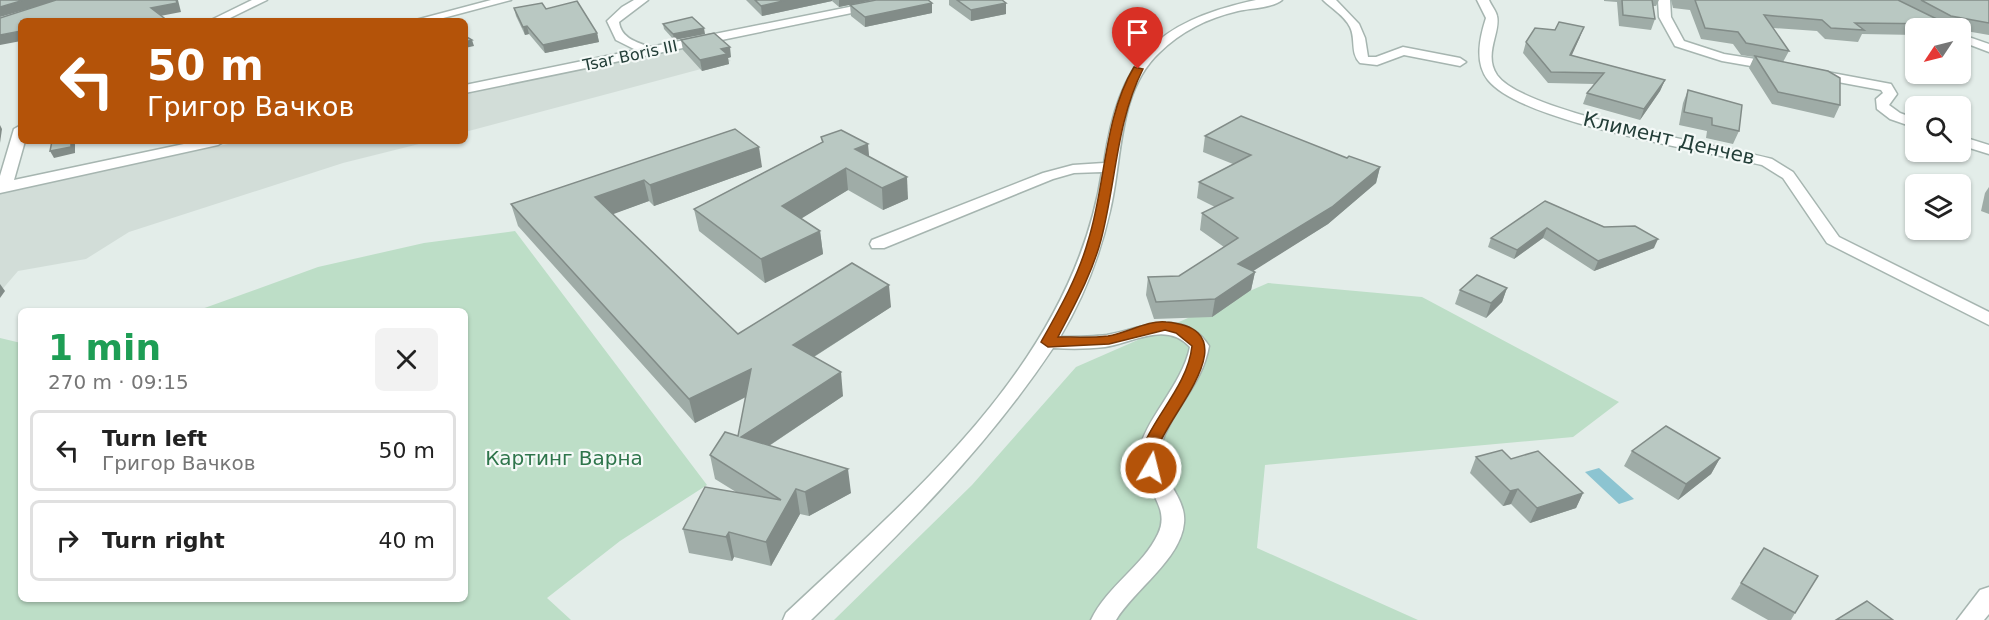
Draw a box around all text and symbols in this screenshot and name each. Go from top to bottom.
pin [1112,7,1163,69]
icon: arrive [1121,16,1154,49]
north arrow [1905,18,1971,84]
map controls [1905,18,1971,240]
street label: Tsar Boris III [580,36,679,75]
text: 50 m [147,41,264,90]
icon: left [48,42,126,120]
text: Григор Вачков [147,91,354,122]
button: search [1905,96,1971,162]
street label: Климент Денчев [1581,107,1757,169]
button: layers [1905,174,1971,240]
text: 1 min [48,327,161,368]
button: close [375,328,438,391]
text: 270 m · 09:15 [48,370,189,394]
text: Turn left [102,426,207,451]
icon: left [51,434,84,467]
position arrow [1119,436,1183,500]
text: 50 m [379,438,435,463]
park label: Картинг Варна [485,446,643,470]
text: Григор Вачков [102,451,256,475]
icon: right [51,524,84,557]
text: Turn right [102,528,225,553]
text: 40 m [379,528,435,553]

